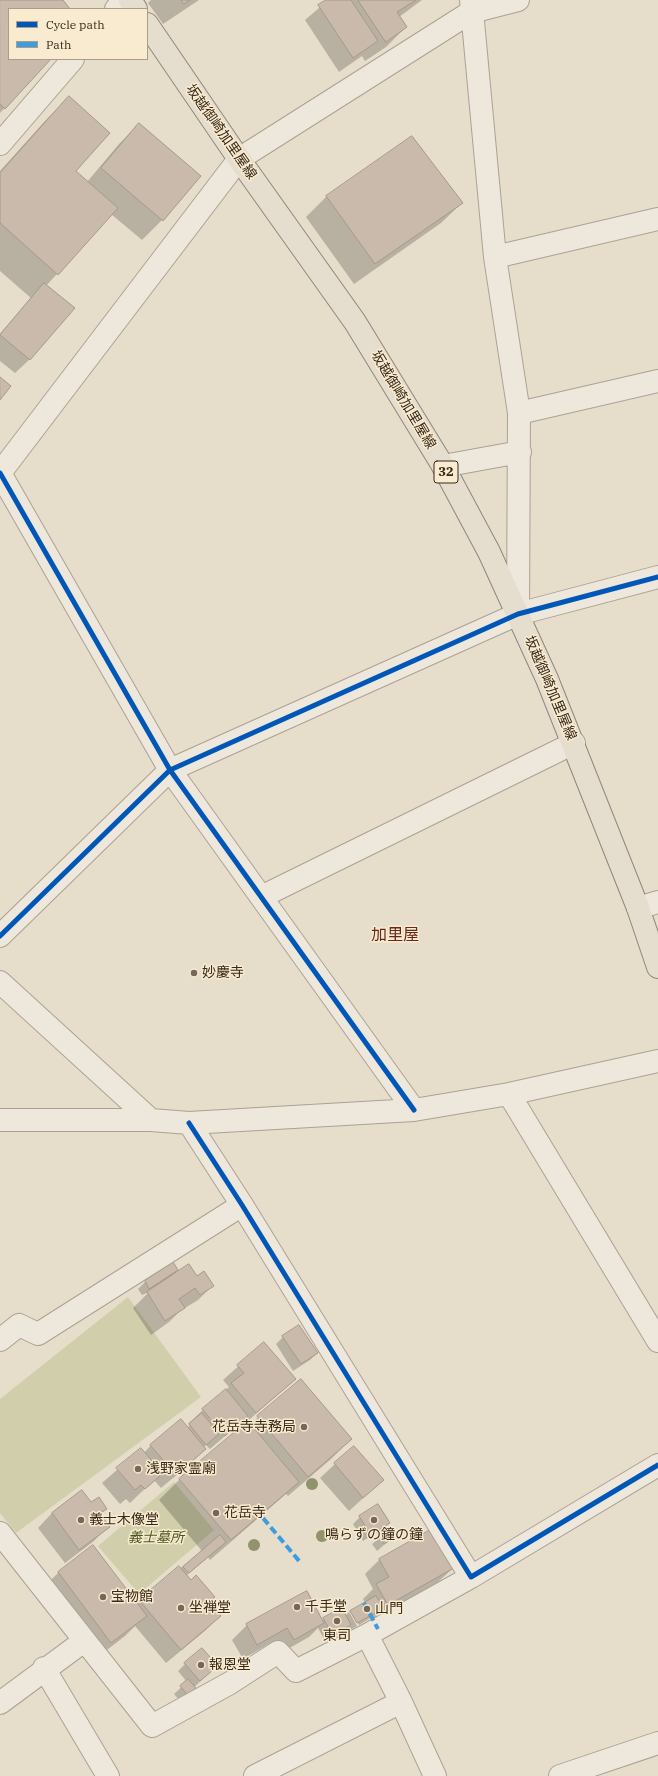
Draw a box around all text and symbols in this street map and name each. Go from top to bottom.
legend [8,8,148,60]
text: Cycle path [46,17,105,32]
text: Path [46,37,71,52]
street label: 坂越御崎加里屋線 [182,81,260,183]
street label: 坂越御崎加里屋線 [367,348,439,452]
road number: 32 [434,461,458,483]
street label: 坂越御崎加里屋線 [520,633,580,743]
district label: 加里屋 [371,925,419,945]
place label: 妙慶寺 [202,965,244,981]
marker: 妙慶寺 [189,968,199,978]
place label: 花岳寺寺務局 [212,1419,296,1435]
marker: 花岳寺寺務局 [299,1422,309,1432]
place label: 浅野家霊廟 [146,1461,216,1477]
marker: 浅野家霊廟 [133,1464,143,1474]
place label: 花岳寺 [224,1505,266,1521]
marker: 花岳寺 [211,1508,221,1518]
place label: 義士木像堂 [89,1512,159,1528]
marker: 義士木像堂 [76,1515,86,1525]
marker: 鳴らずの鐘の鐘 [369,1515,379,1525]
place label: 鳴らずの鐘の鐘 [325,1527,423,1543]
park label: 義士墓所 [128,1530,184,1546]
place label: 宝物館 [111,1589,153,1605]
marker: 宝物館 [98,1592,108,1602]
place label: 千手堂 [305,1599,347,1615]
place label: 坐禅堂 [189,1600,231,1616]
place label: 山門 [375,1601,403,1617]
marker: 千手堂 [292,1602,302,1612]
marker: 坐禅堂 [176,1603,186,1613]
marker: 山門 [362,1604,372,1614]
marker: 東司 [332,1616,342,1626]
place label: 東司 [323,1628,351,1644]
place label: 報恩堂 [209,1657,251,1673]
marker: 報恩堂 [196,1660,206,1670]

